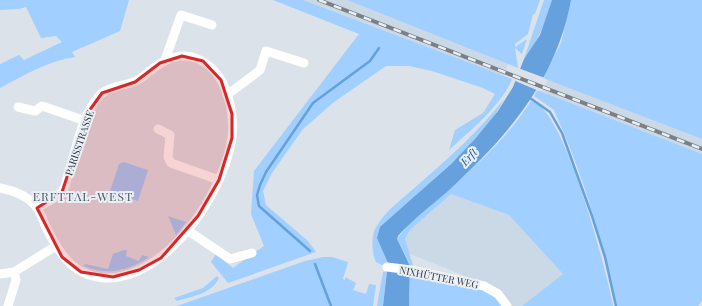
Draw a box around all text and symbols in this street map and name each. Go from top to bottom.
street label: PARISSTRASSE [61,109,97,177]
water label: Erft [456,144,481,169]
district label: ERFTTAL-WEST [33,188,133,204]
street label: NIXHÜTTER WEG [398,262,480,292]

